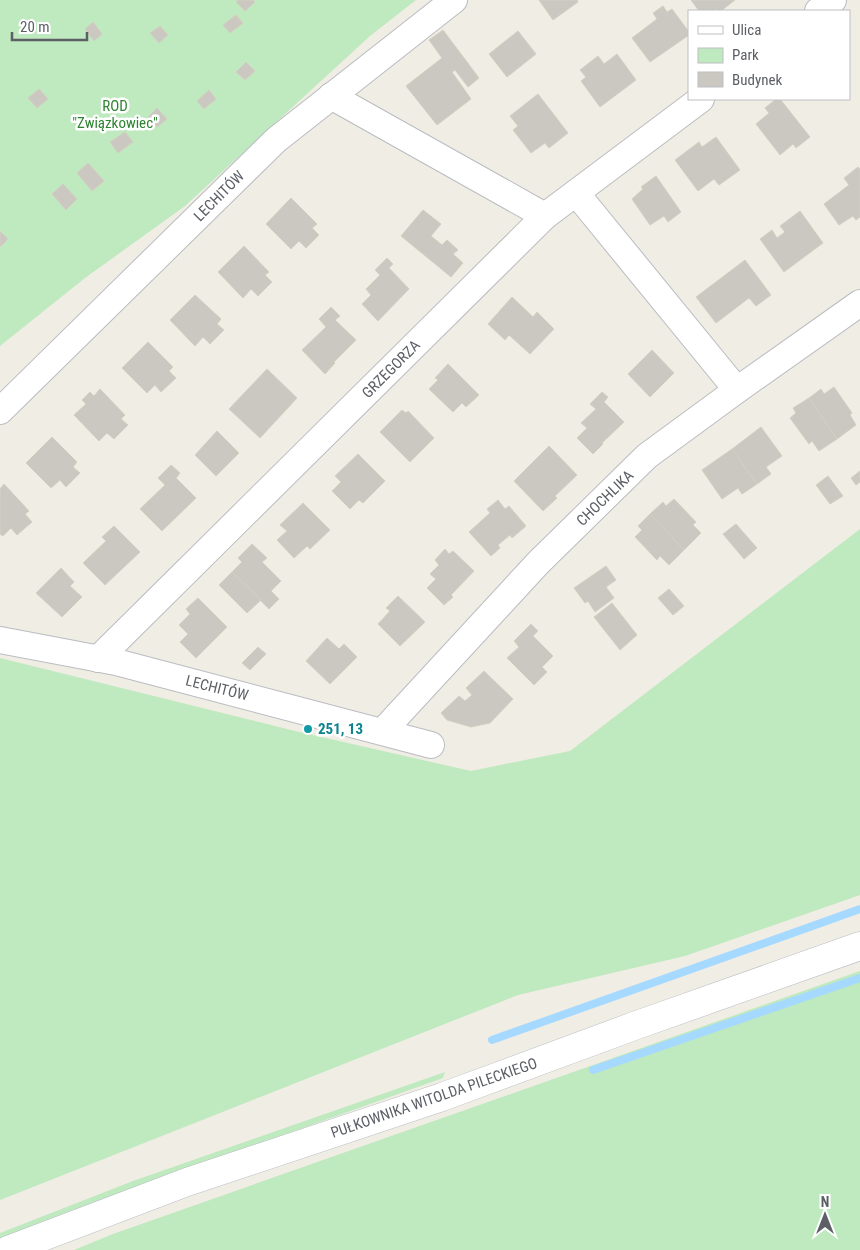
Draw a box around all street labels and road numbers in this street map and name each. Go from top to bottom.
street label: LECHITÓW [190,167,248,225]
street label: GRZEGORZA [358,336,424,402]
street label: CHOCHLIKA [573,466,638,530]
street label: LECHITÓW [184,672,251,705]
street label: PUŁKOWNIKA WITOLDA PILECKIEGO [328,1054,540,1142]

